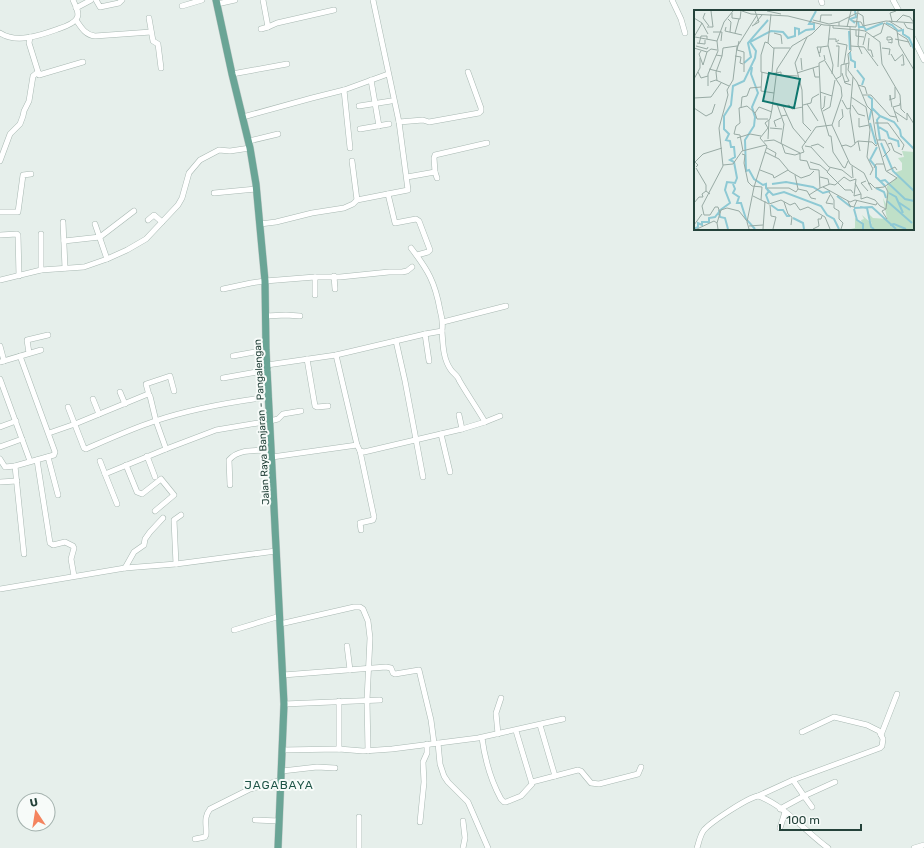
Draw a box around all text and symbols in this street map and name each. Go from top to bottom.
inset map [694,10,914,230]
street label: Jalan Raya Banjaran - Pangalengan [252,339,272,505]
district label: JAGABAYA [244,778,314,792]
north arrow [16,792,56,832]
text: U [29,796,39,810]
scale bar [780,806,861,832]
text: 100 m [786,813,820,827]

